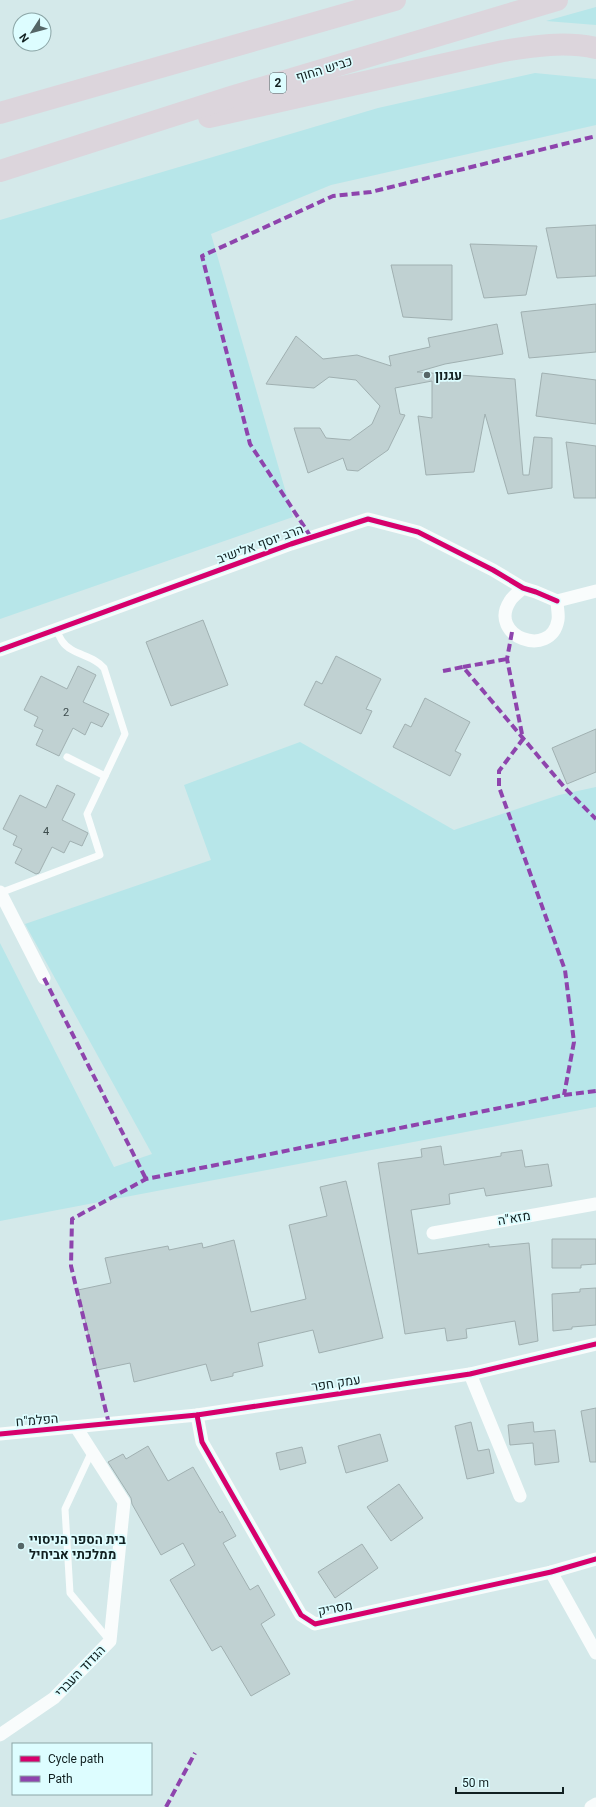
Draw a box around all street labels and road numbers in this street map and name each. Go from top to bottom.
street label: כביש החוף [294,53,354,85]
road number: 2 [270,73,286,93]
street label: הרב יוסף אלישיב [215,521,305,567]
street label: מזא"ה [496,1208,532,1228]
street label: עמק חפר [310,1372,362,1394]
street label: הפלמ"ח [15,1411,59,1429]
street label: מסריק [316,1597,354,1619]
street label: הגדוד העברי [52,1642,108,1700]

